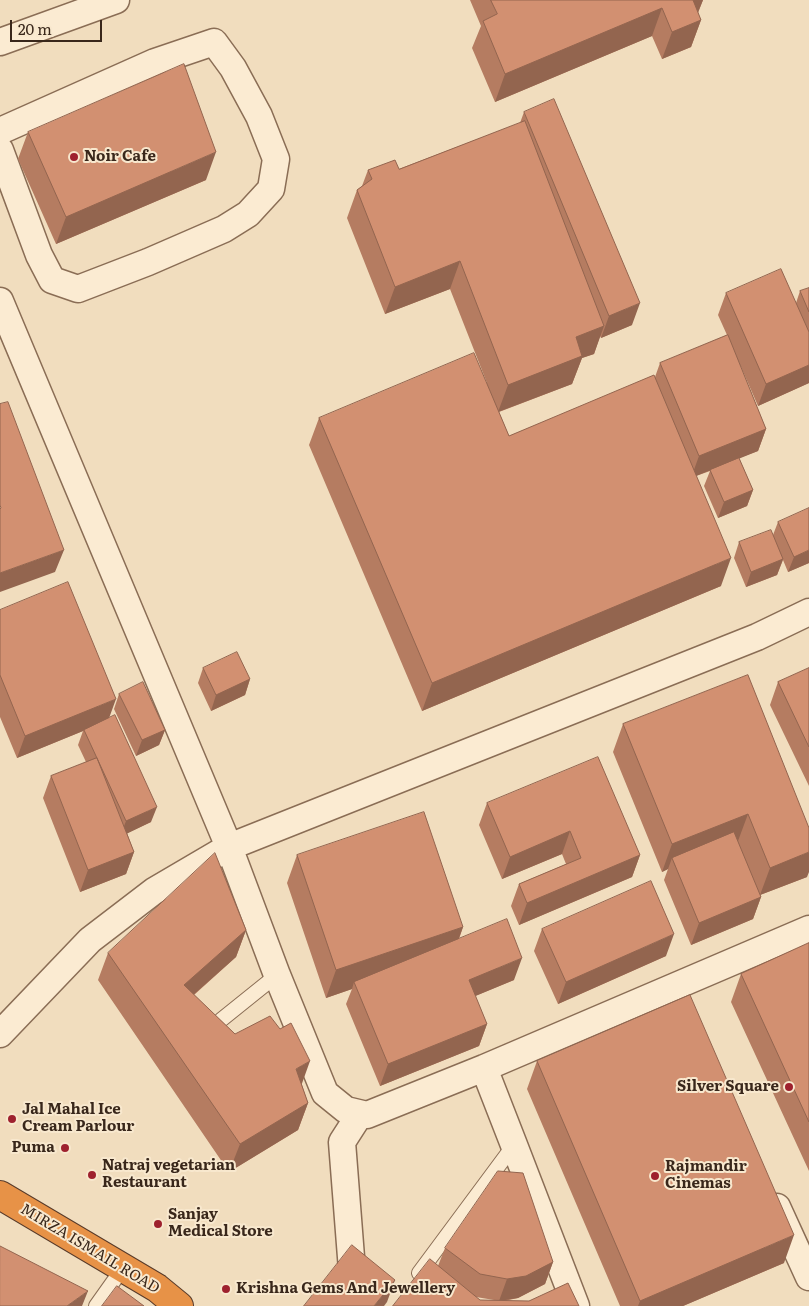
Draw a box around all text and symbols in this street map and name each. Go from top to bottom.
scale bar [12,10,105,42]
text: 20 m [18,17,52,40]
place label: Noir Cafe [84,148,156,166]
marker: Noir Cafe [68,151,80,163]
place label: Silver Square [677,1078,779,1096]
marker: Silver Square [783,1081,795,1093]
place label: Jal Mahal Ice Cream Parlour [22,1101,134,1136]
marker: Jal Mahal Ice Cream Parlour [6,1113,18,1125]
place label: Puma [11,1139,55,1157]
marker: Puma [59,1142,71,1154]
place label: Natraj vegetarian Restaurant [102,1157,235,1192]
place label: Rajmandir Cinemas [665,1158,747,1193]
marker: Natraj vegetarian Restaurant [86,1169,98,1181]
marker: Rajmandir Cinemas [649,1170,661,1182]
street label: MIRZA ISMAIL ROAD [17,1200,163,1298]
place label: Sanjay Medical Store [168,1206,273,1241]
marker: Sanjay Medical Store [152,1218,164,1230]
place label: Krishna Gems And Jewellery [236,1280,455,1298]
marker: Krishna Gems And Jewellery [220,1283,232,1295]

